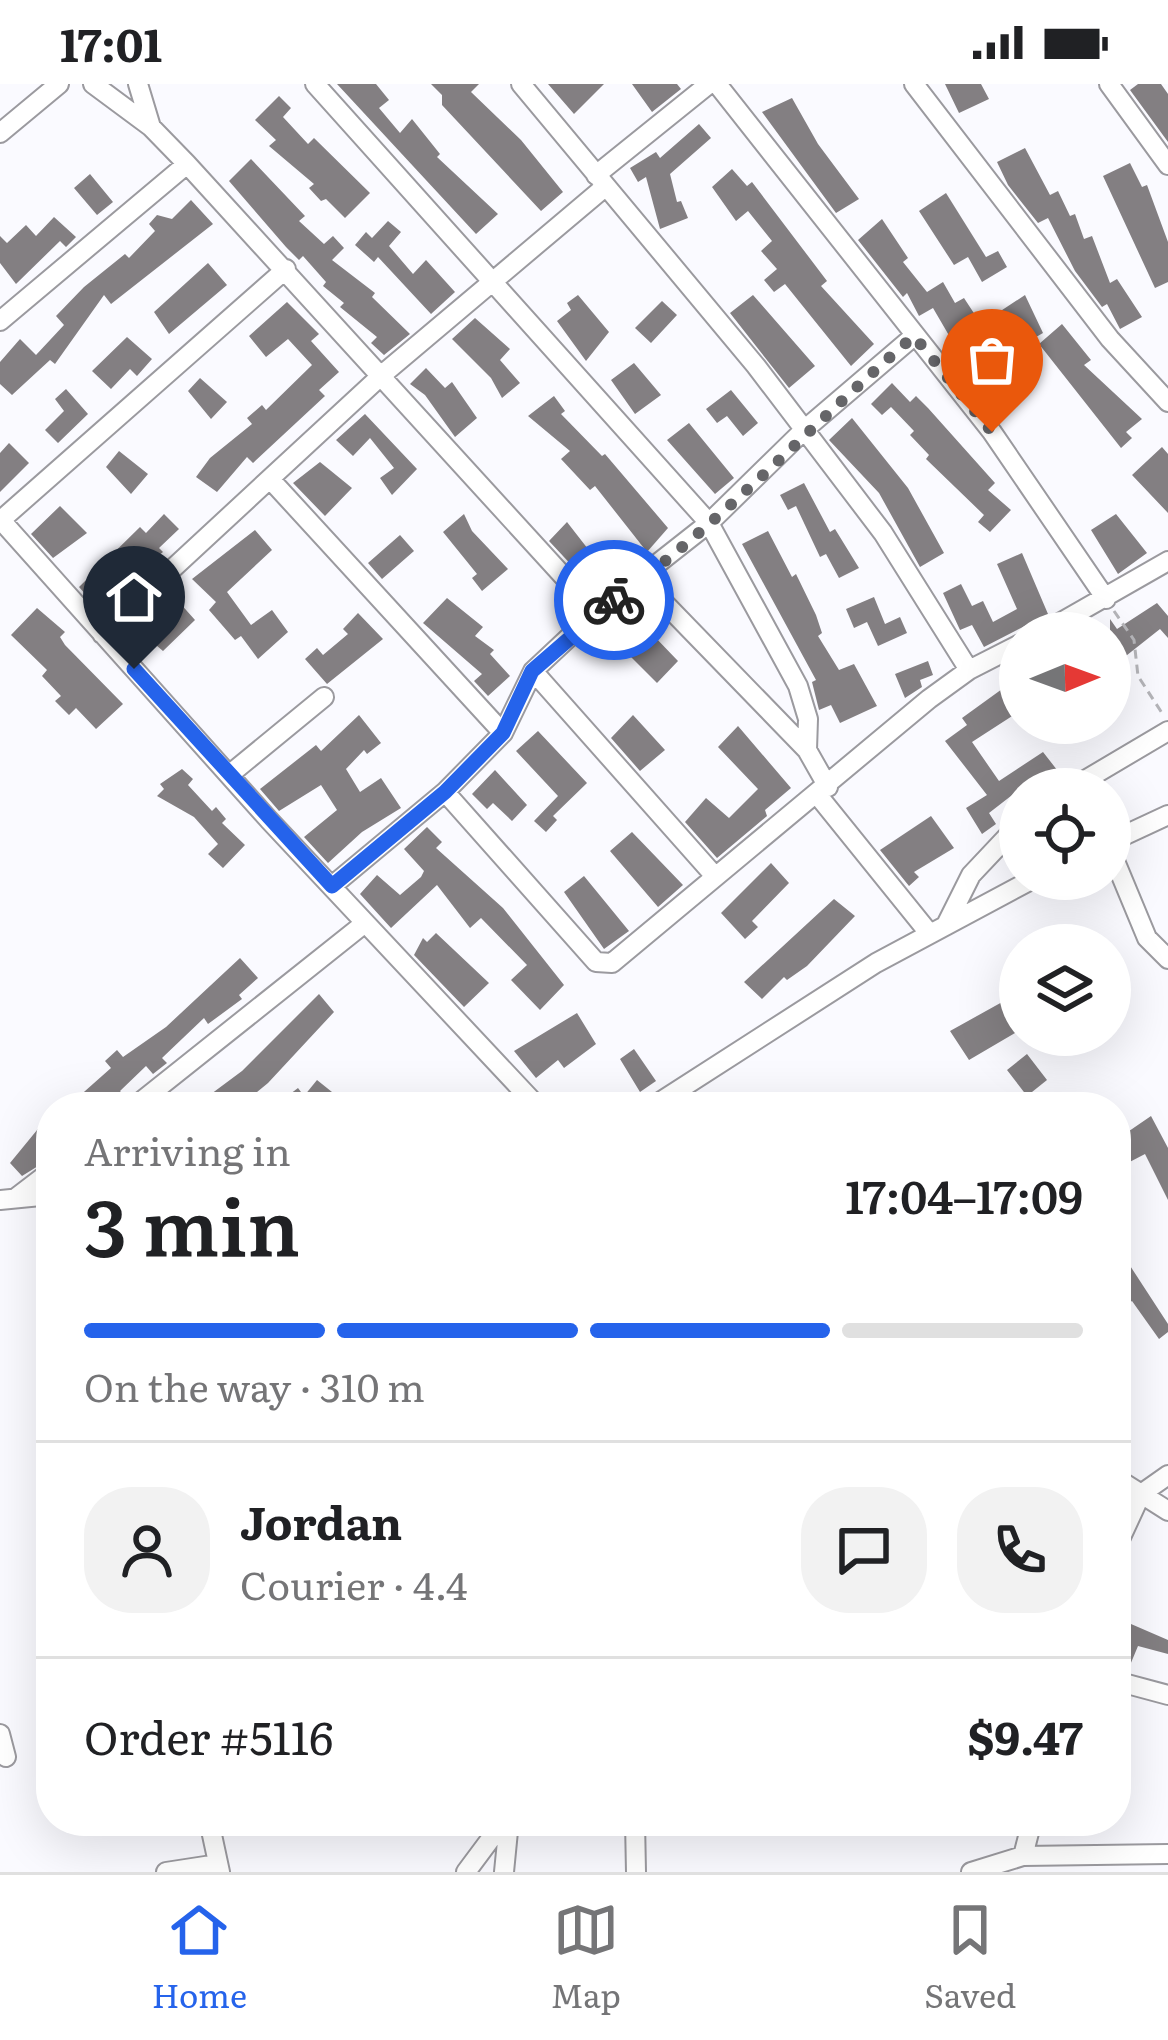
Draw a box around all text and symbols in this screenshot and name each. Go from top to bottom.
text: 17:01 [60,9,162,76]
pin [941,309,1043,432]
icon: bag [959,327,1025,393]
courier [554,540,674,660]
pin [83,546,185,669]
icon: home [101,564,167,630]
icon: bike [581,567,647,633]
north arrow [999,612,1131,744]
map controls [999,612,1131,1056]
button: locate [999,768,1131,900]
button: layers [999,924,1131,1056]
text: Arriving in [84,1120,291,1178]
text: 17:04–17:09 [845,1161,1083,1228]
text: 3 min [84,1165,300,1281]
text: On the way · 310 m [84,1356,425,1414]
button: person [84,1487,210,1613]
text: Jordan [240,1487,402,1554]
button: chat [801,1487,927,1613]
button: phone [957,1487,1083,1613]
text: Courier · 4.4 [240,1554,467,1612]
text: Order #5116 [84,1702,333,1769]
text: $9.47 [967,1702,1083,1769]
tab: Home [152,1897,247,2018]
tab: Map [551,1897,621,2018]
tab: Saved [924,1897,1016,2018]

